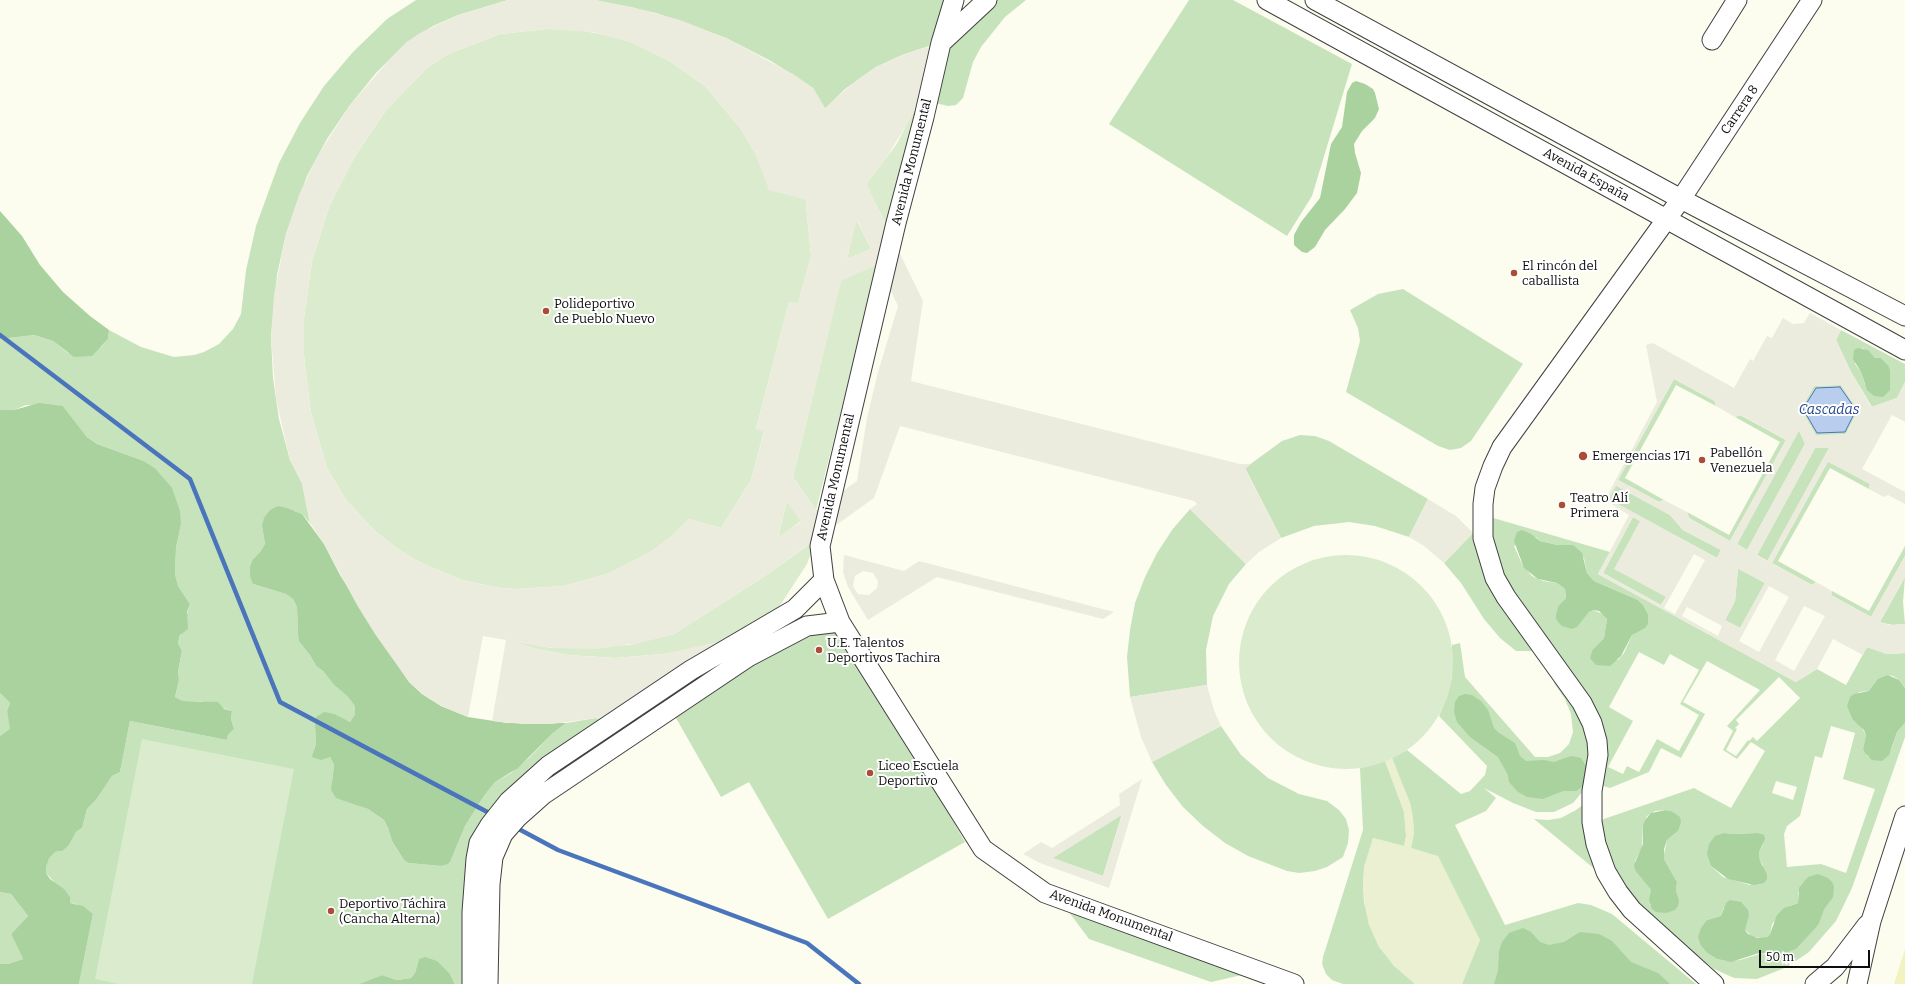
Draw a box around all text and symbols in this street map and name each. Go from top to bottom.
street label: Carrera 8 [1718,82,1762,138]
street label: Avenida Monumental [889,97,935,227]
street label: Avenida España [1540,145,1632,205]
place label: El rincón del caballista [1522,258,1597,289]
marker: El rincón del caballista [1509,268,1519,278]
place label: Polideportivo de Pueblo Nuevo [554,296,655,327]
marker: Polideportivo de Pueblo Nuevo [541,306,551,316]
water label: Cascadas [1799,402,1859,418]
street label: Avenida Monumental [814,412,858,542]
place label: Pabellón Venezuela [1710,445,1773,476]
place label: Emergencias 171 [1592,448,1691,464]
marker: Emergencias 171 [1577,450,1589,462]
marker: Pabellón Venezuela [1697,455,1707,465]
place label: Teatro Alí Primera [1570,490,1628,521]
marker: Teatro Alí Primera [1557,500,1567,510]
place label: U.E. Talentos Deportivos Tachira [827,635,940,666]
marker: U.E. Talentos Deportivos Tachira [814,645,824,655]
place label: Liceo Escuela Deportivo [878,758,959,789]
marker: Liceo Escuela Deportivo [865,768,875,778]
street label: Avenida Monumental [1047,886,1175,946]
place label: Deportivo Táchira (Cancha Alterna) [339,896,446,927]
marker: Deportivo Táchira (Cancha Alterna) [326,906,336,916]
scale bar [1761,942,1872,968]
text: 50 m [1766,950,1794,964]

